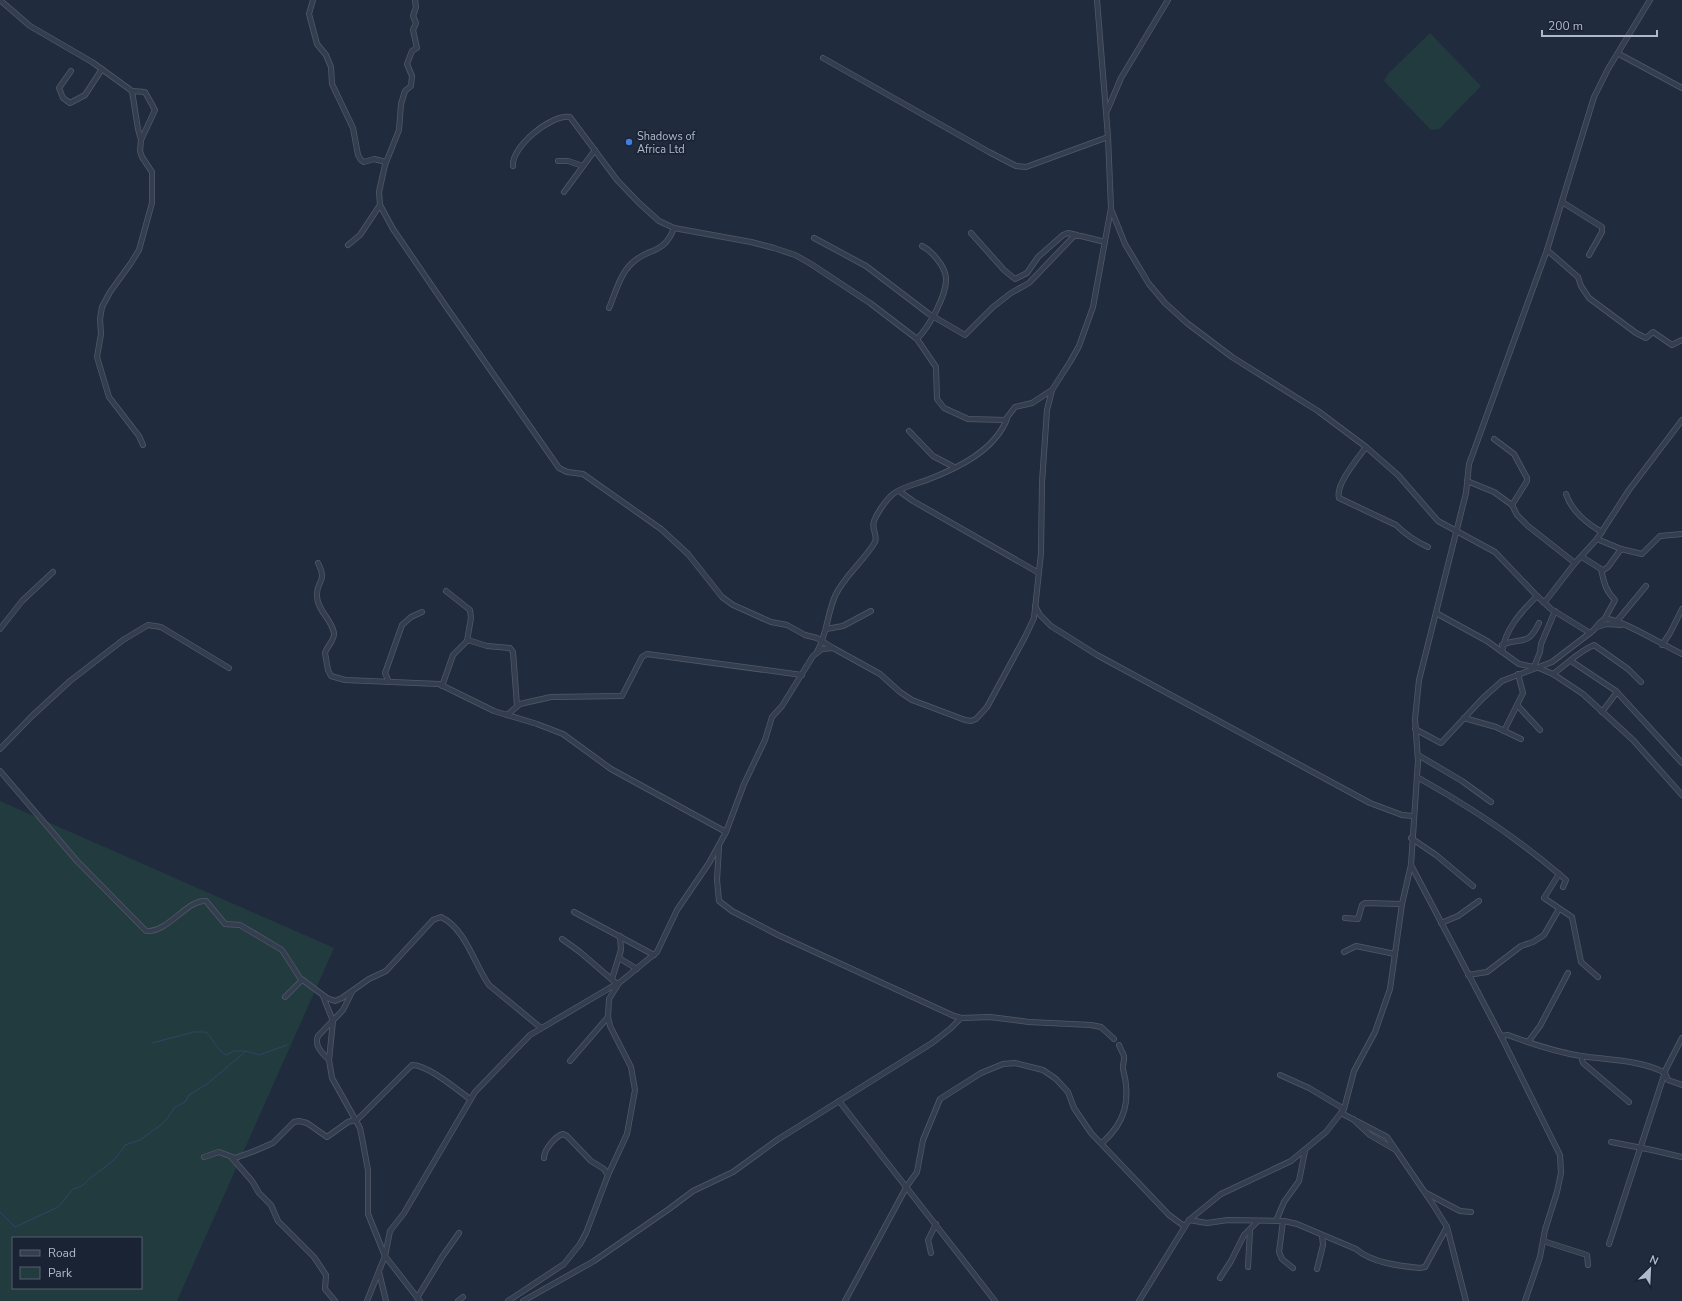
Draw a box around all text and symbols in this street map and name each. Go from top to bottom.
scale bar [1542,12,1657,38]
text: 200 m [1548,18,1583,34]
place label: Shadows of Africa Ltd [637,129,696,157]
marker: Shadows of Africa Ltd [624,137,634,147]
legend [12,1237,142,1289]
text: Road [48,1245,76,1261]
north arrow [1630,1249,1670,1289]
text: N [1647,1252,1661,1269]
text: Park [48,1265,73,1281]

